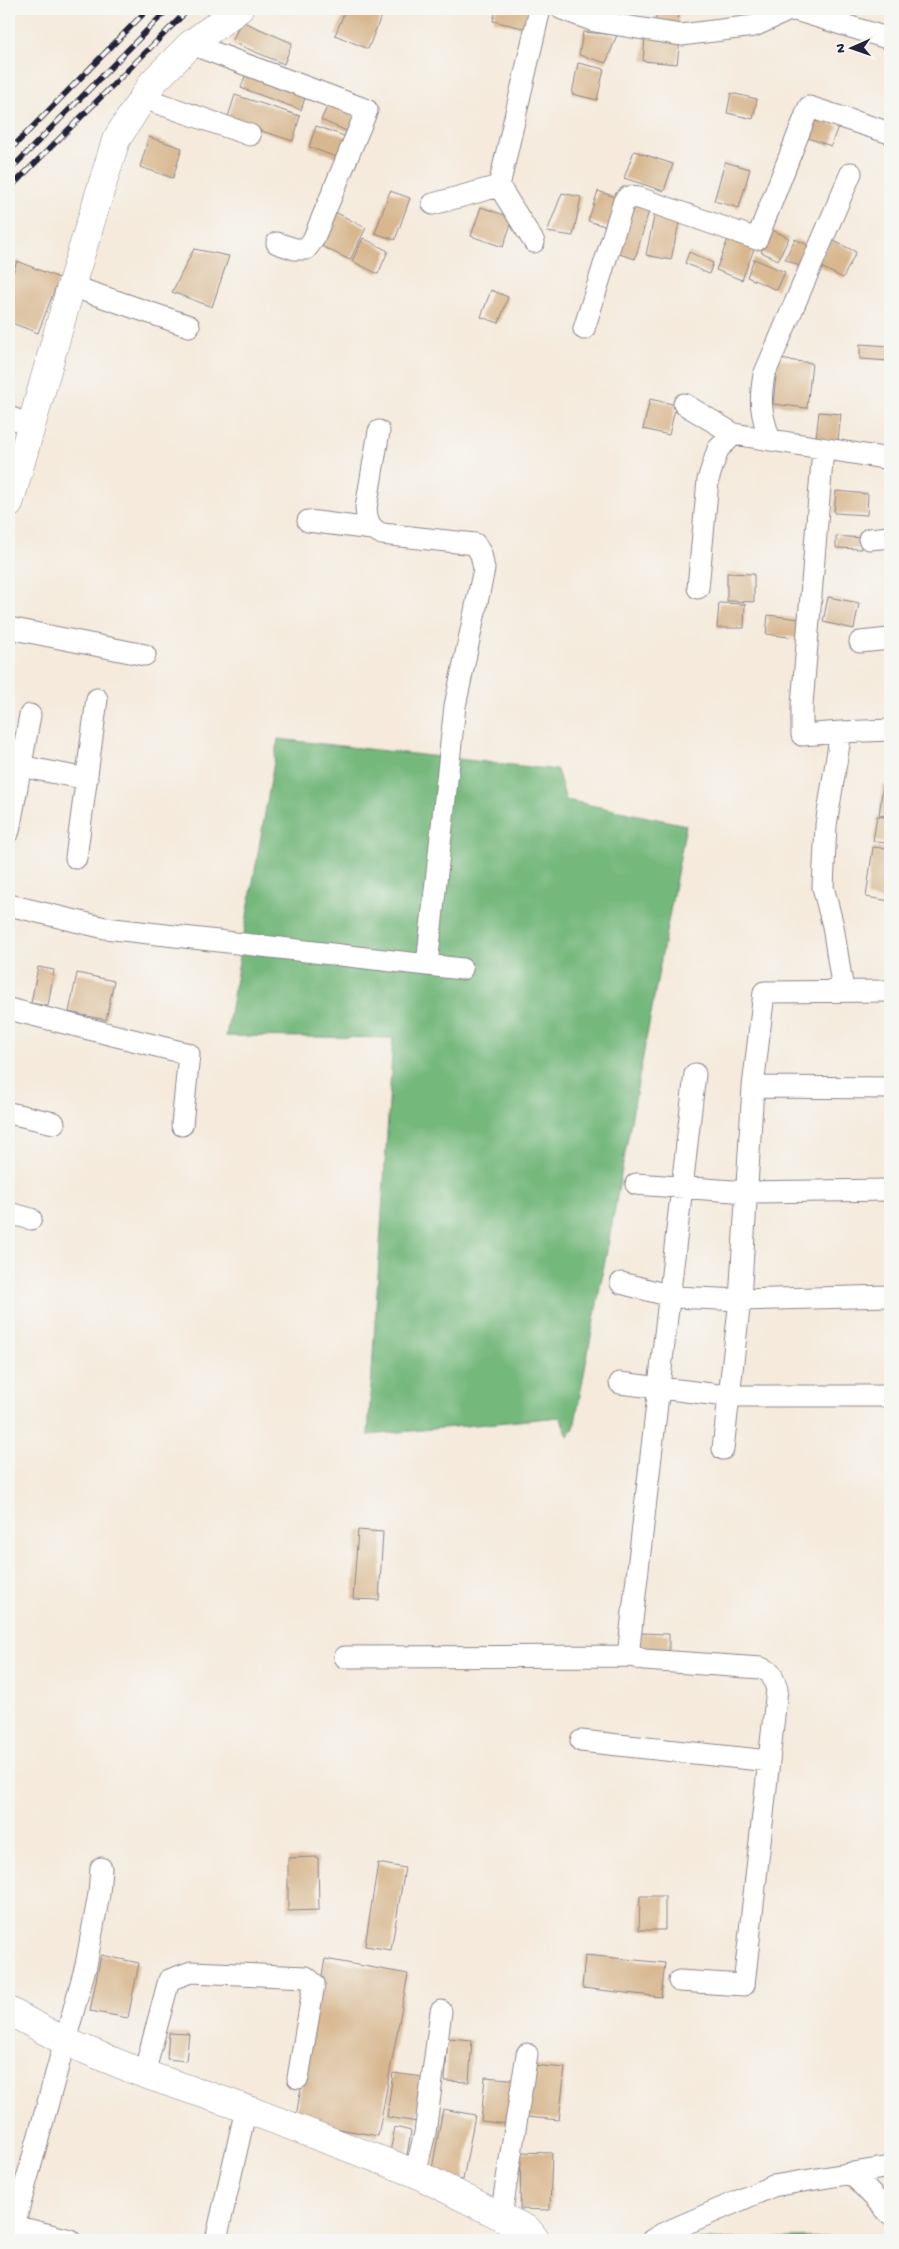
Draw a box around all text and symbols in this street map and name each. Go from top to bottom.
north arrow [826,22,876,72]
text: N [833,44,850,53]

